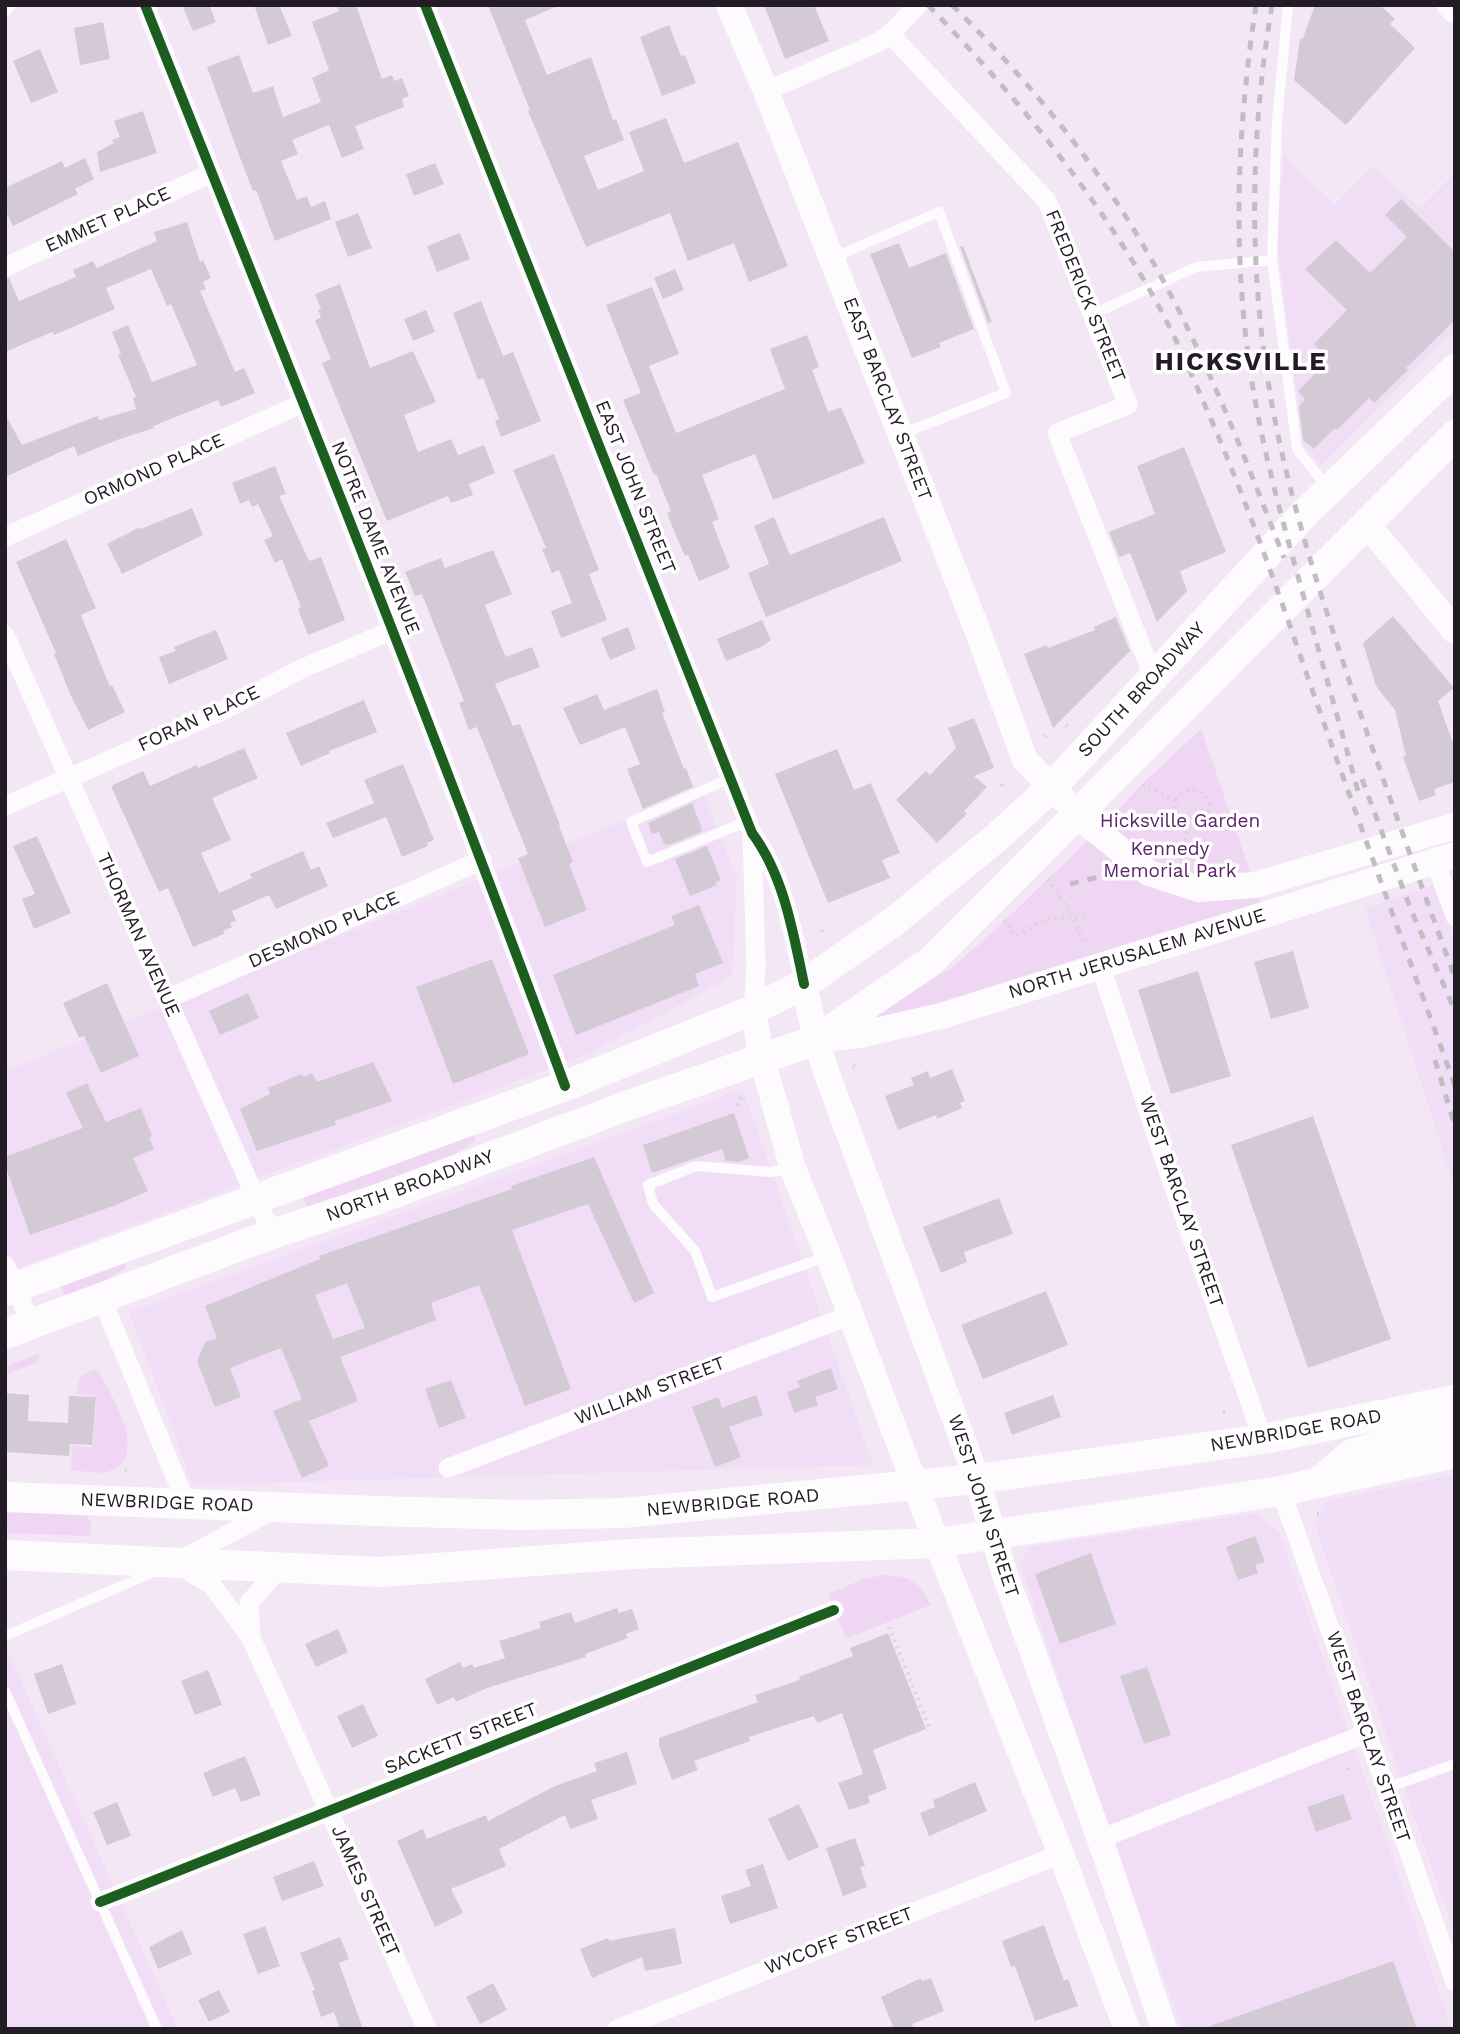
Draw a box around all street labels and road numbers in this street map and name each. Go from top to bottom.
street label: EMMET PLACE [42,182,174,258]
street label: FREDERICK STREET [1040,207,1130,385]
street label: EAST BARCLAY STREET [838,294,936,504]
street label: EAST JOHN STREET [590,397,680,577]
street label: ORMOND PLACE [80,429,228,511]
street label: NOTRE DAME AVENUE [326,438,424,638]
street label: SOUTH BROADWAY [1074,618,1210,762]
street label: FORAN PLACE [135,681,263,757]
street label: THORMAN AVENUE [92,850,184,1020]
street label: DESMOND PLACE [245,886,403,974]
street label: NORTH JERUSALEM AVENUE [1006,904,1268,1004]
street label: WEST BARCLAY STREET [1134,1093,1228,1311]
street label: NORTH BROADWAY [323,1145,497,1227]
street label: WILLIAM STREET [572,1352,728,1430]
street label: NEWBRIDGE ROAD [1209,1405,1383,1457]
street label: WEST JOHN STREET [943,1412,1023,1600]
street label: NEWBRIDGE ROAD [646,1484,820,1522]
street label: NEWBRIDGE ROAD [80,1489,254,1517]
street label: WEST BARCLAY STREET [1321,1628,1415,1846]
street label: SACKETT STREET [381,1698,541,1780]
street label: JAMES STREET [326,1822,404,1960]
street label: WYCOFF STREET [762,1902,916,1980]

